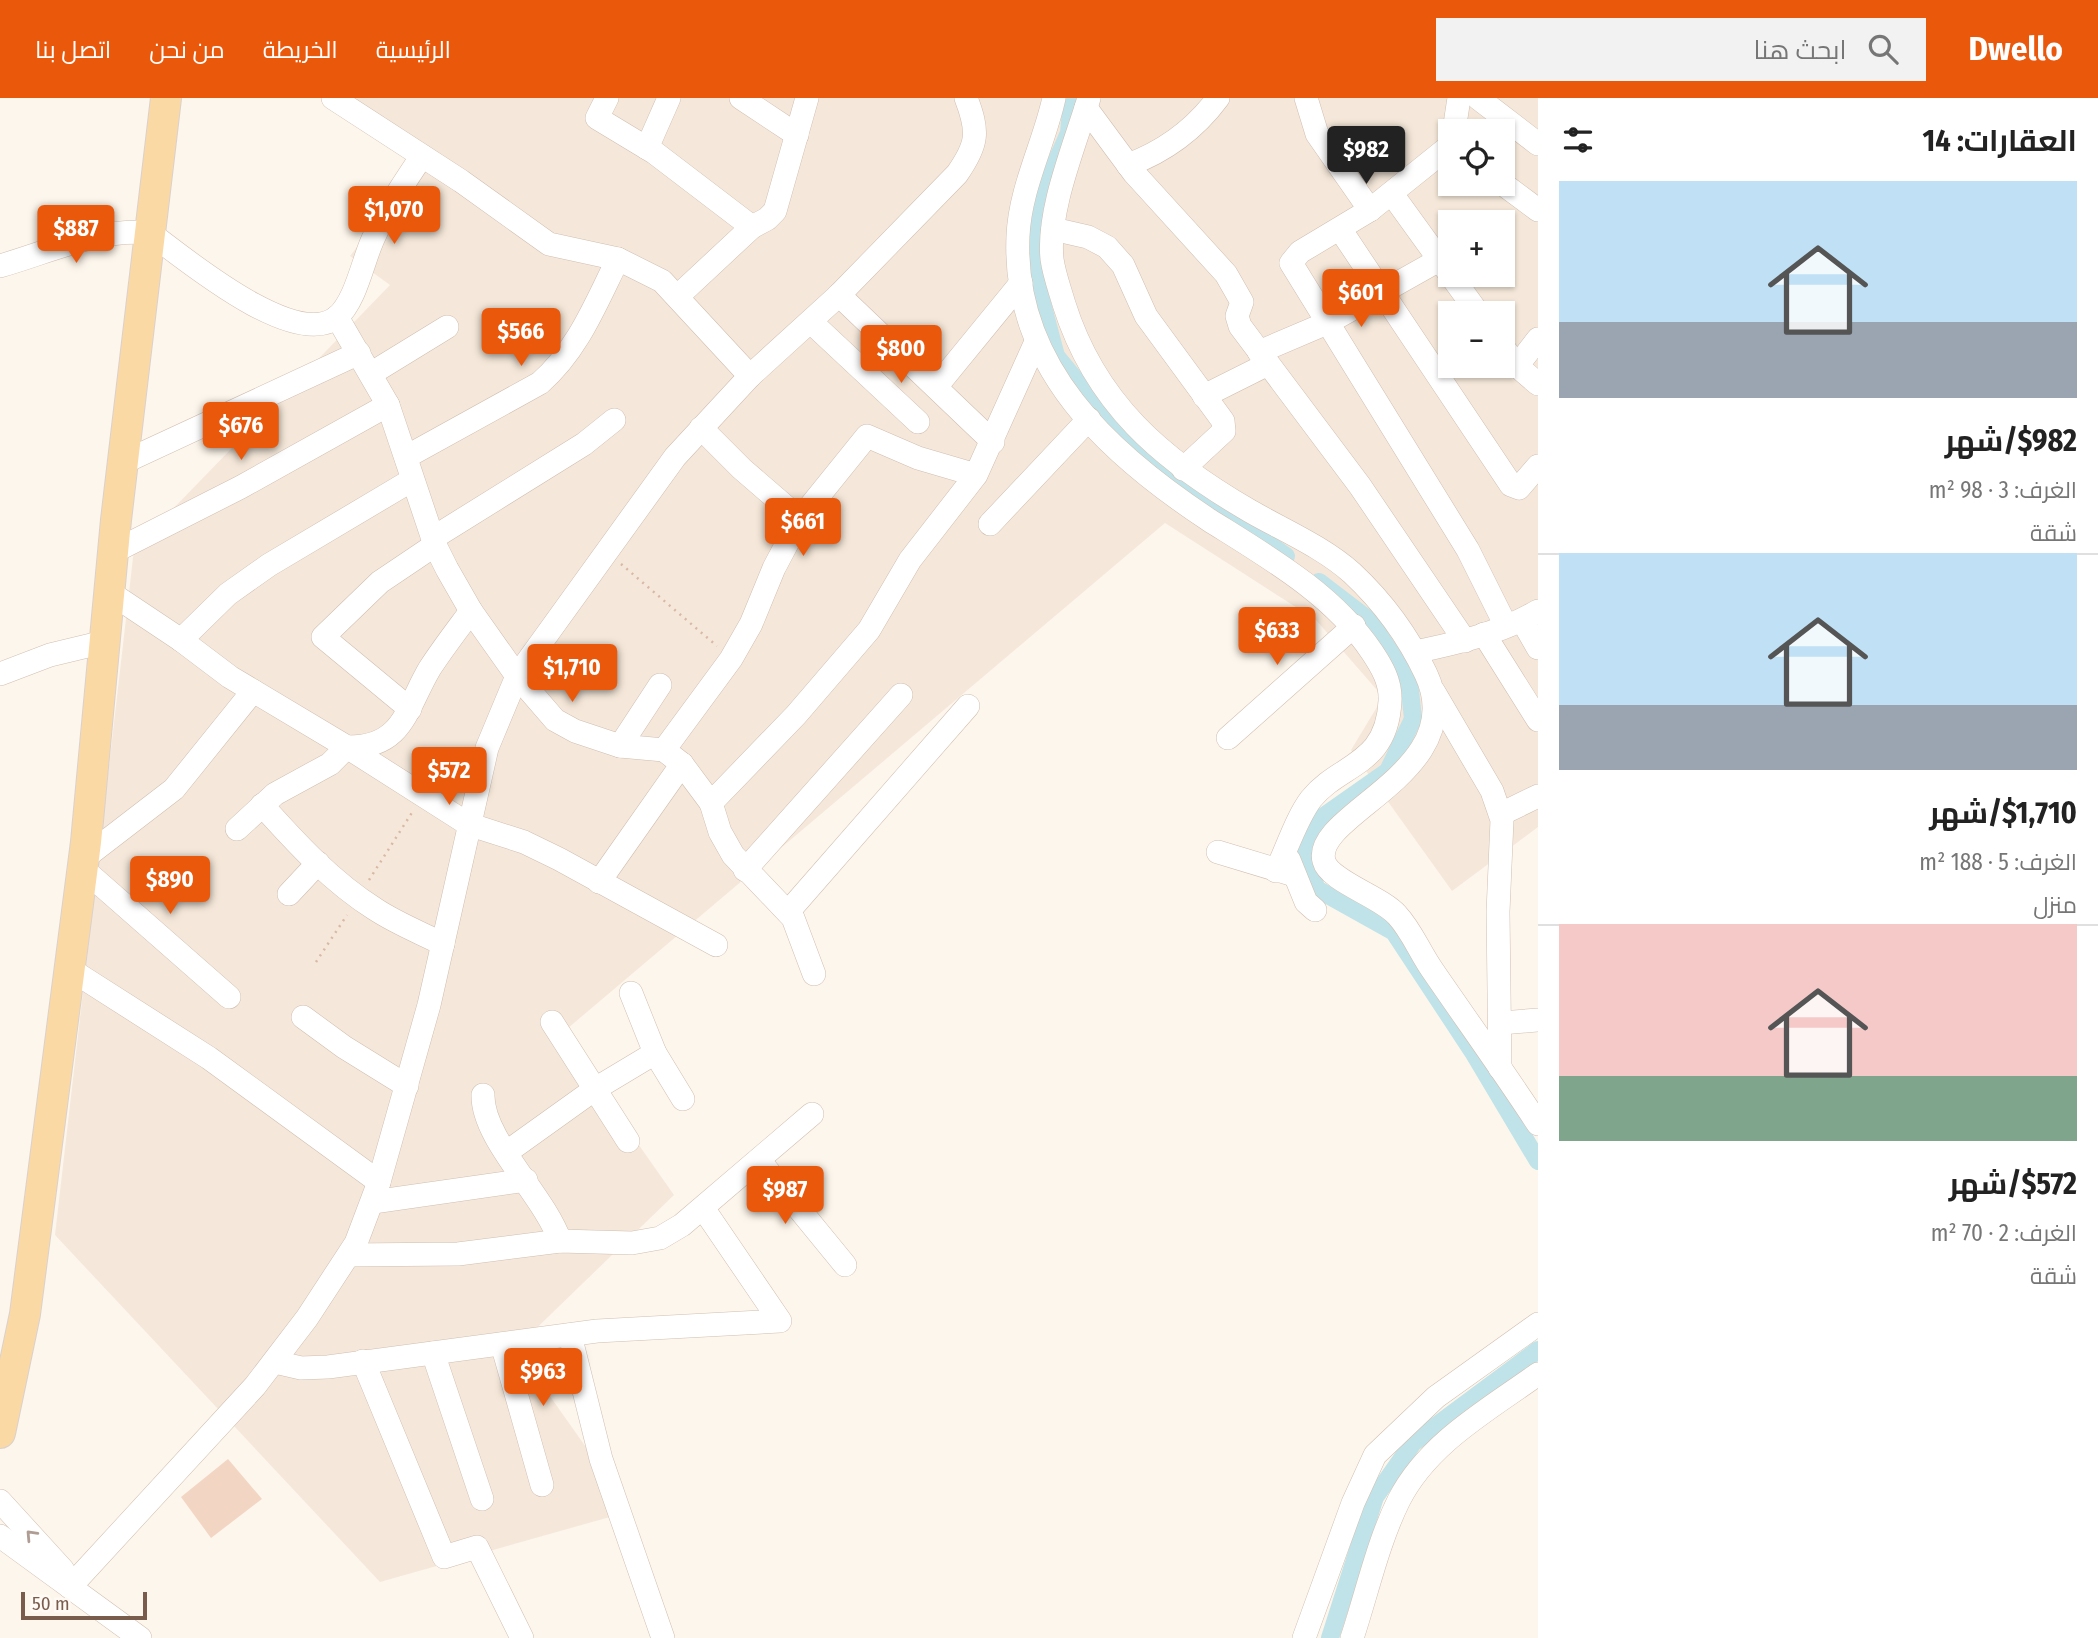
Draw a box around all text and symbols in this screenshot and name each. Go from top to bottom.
search box [1436,18,1926,81]
text: Dwello [1968,29,2063,69]
icon: search [1864,30,1902,68]
text: ابحث هنا [1754,35,1846,66]
text: اتصل بنا [35,36,111,64]
text: من نحن [149,36,225,64]
text: الخريطة [263,36,338,64]
text: الرئيسية [376,36,451,64]
map controls [1438,119,1515,378]
button: locate [1438,119,1515,196]
icon: filters [1559,121,1597,159]
text: العقارات: 14 [1923,123,2077,159]
pin: $982 [1325,126,1407,186]
text: $982 [1343,135,1389,163]
pin: $1,070 [337,186,451,246]
text: $1,070 [364,195,424,223]
pin: $887 [35,206,117,265]
button: + [1438,210,1515,287]
text: $887 [53,214,99,242]
icon: home [1755,227,1881,353]
pin: $601 [1320,270,1402,329]
text: $601 [1338,278,1384,306]
button: − [1438,301,1515,378]
pin: $566 [480,308,562,368]
text: $566 [498,317,544,345]
pin: $800 [860,326,942,385]
text: $800 [877,334,925,362]
pin: $676 [200,402,282,462]
text: $676 [219,411,263,439]
text: $982/شهر [1945,423,2077,459]
text: الغرف: 3 · 98 m² [1929,476,2077,504]
pin: $661 [762,498,844,558]
text: $661 [781,507,825,535]
text: شقة [2030,519,2077,547]
icon: home [1755,599,1881,725]
pin: $633 [1236,608,1318,667]
text: $633 [1254,616,1300,644]
pin: $1,710 [515,644,629,704]
text: $1,710 [543,653,601,681]
pin: $572 [408,748,490,807]
text: $572 [428,756,470,784]
text: $1,710/شهر [1929,795,2077,831]
text: الغرف: 5 · 188 m² [1919,848,2077,876]
pin: $890 [129,856,211,916]
text: $890 [146,865,194,893]
text: منزل [2033,891,2077,919]
icon: home [1755,970,1881,1096]
pin: $987 [744,1166,826,1226]
text: $572/شهر [1949,1166,2077,1202]
text: $987 [763,1175,807,1203]
text: الغرف: 2 · 70 m² [1931,1219,2077,1247]
text: شقة [2030,1262,2077,1290]
pin: $963 [502,1348,584,1408]
text: $963 [520,1357,566,1385]
one-way arrow [26,1530,39,1543]
scale bar [21,1589,147,1621]
text: 50 m [32,1592,70,1615]

